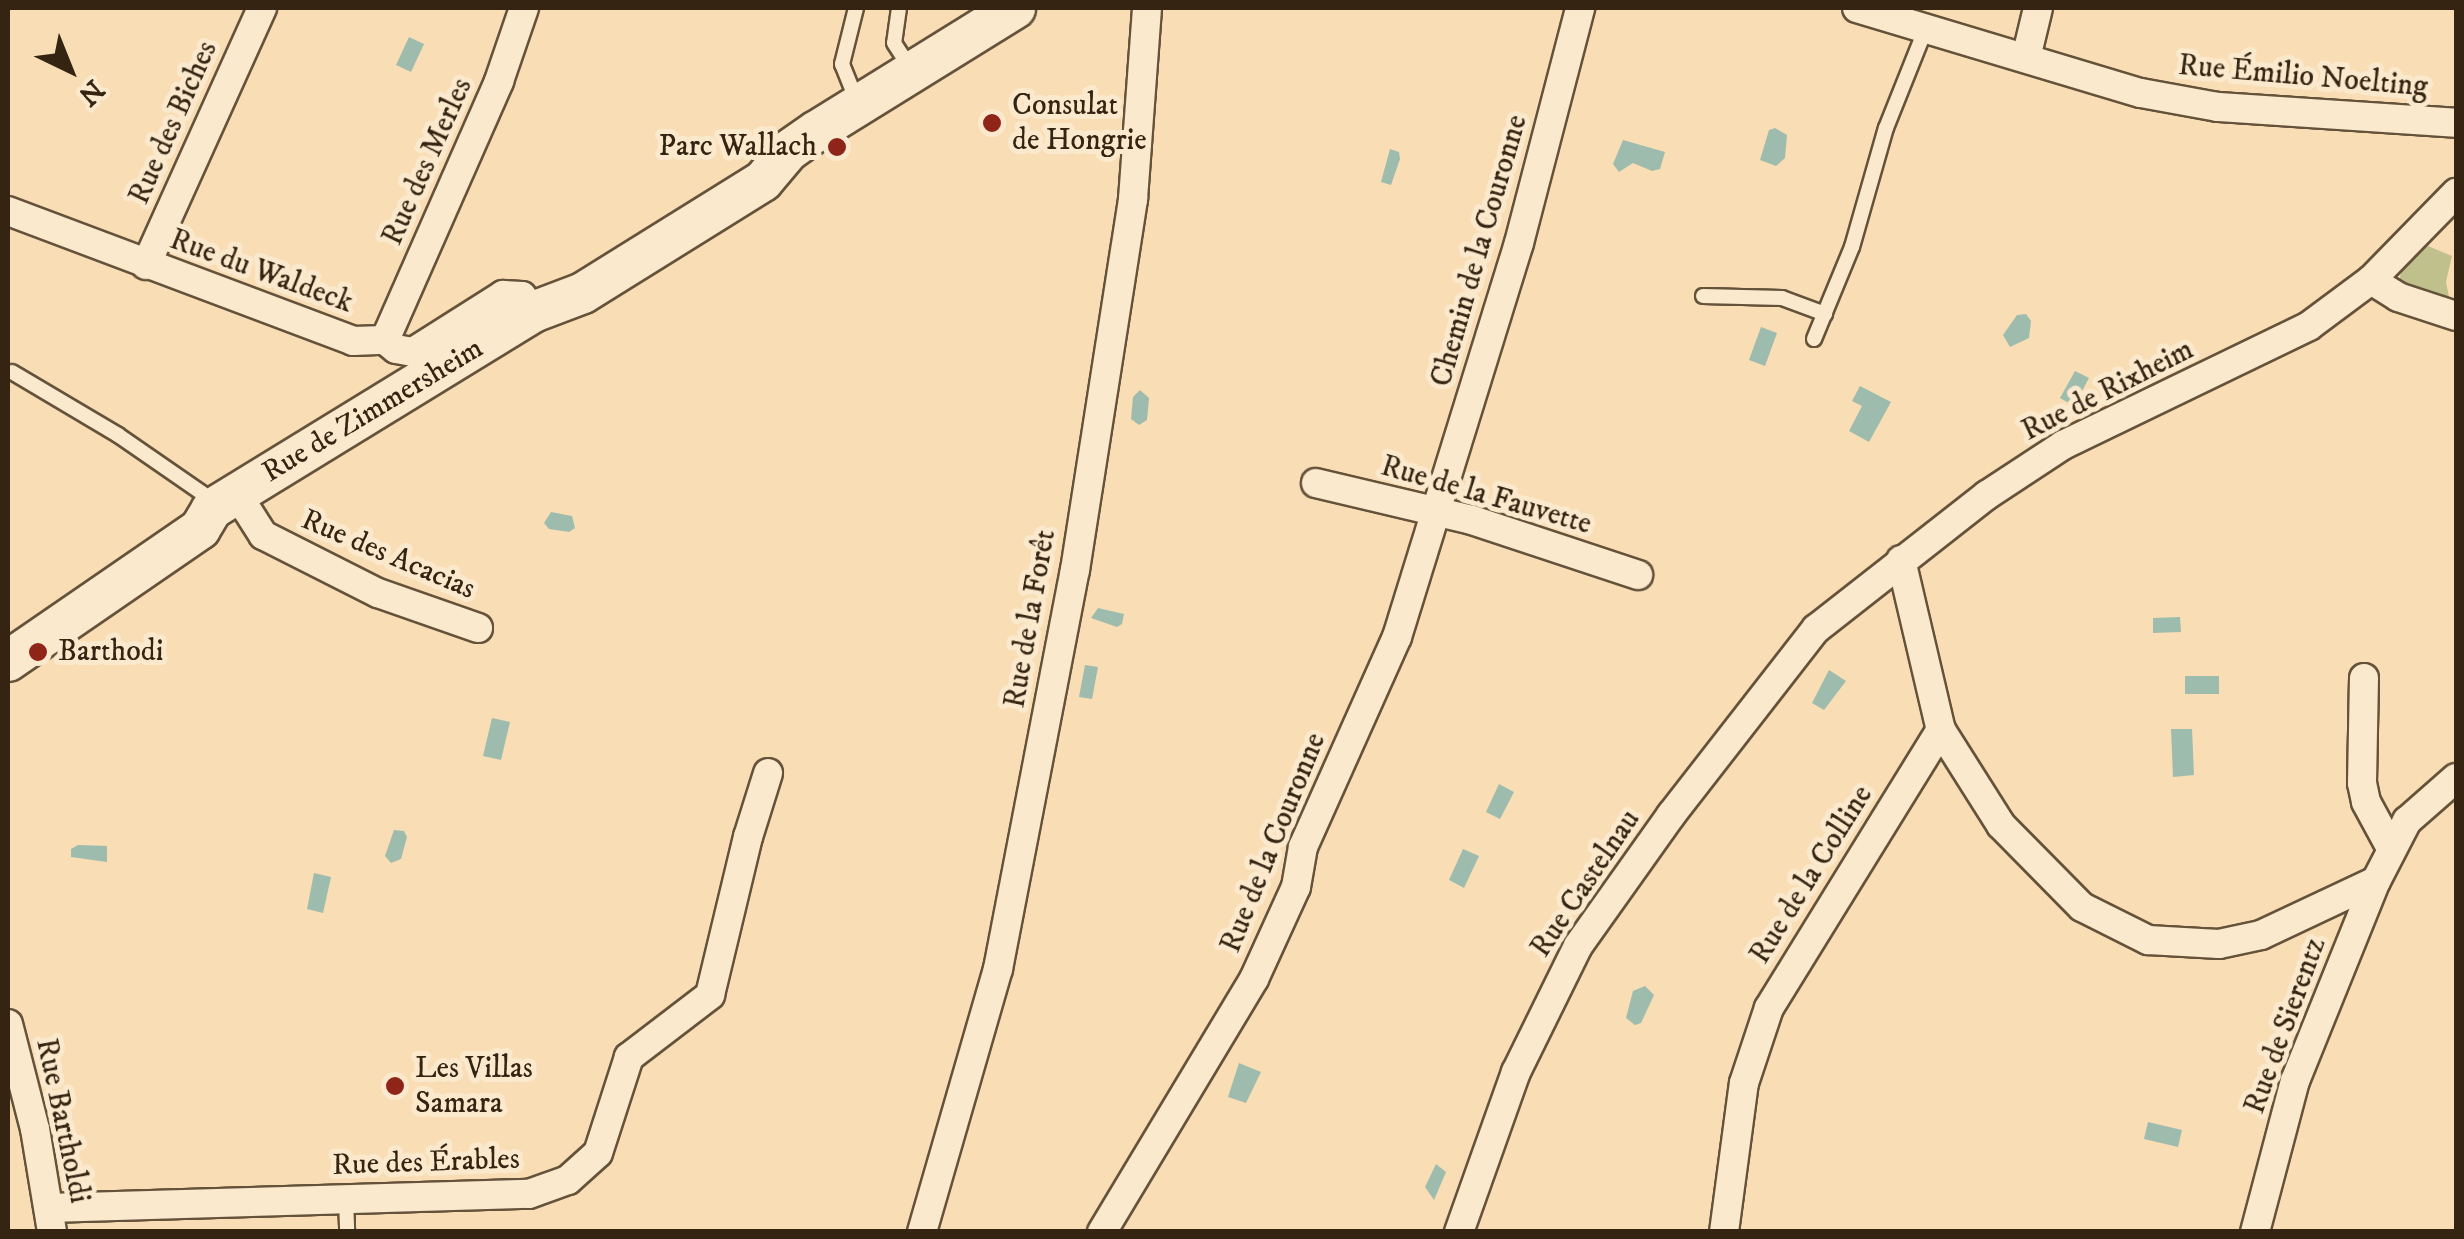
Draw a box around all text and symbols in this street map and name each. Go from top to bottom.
north arrow [20,20,120,120]
street label: Rue des Biches [122,36,226,210]
street label: Rue Émilio Noelting [2177,48,2429,106]
text: N [70,72,111,113]
street label: Rue des Merles [375,73,481,251]
place label: Consulat de Hongrie [1012,88,1147,158]
street label: Chemin de la Couronne [1424,111,1536,391]
marker: Consulat de Hongrie [981,112,1003,134]
place label: Parc Wallach [659,129,817,165]
marker: Parc Wallach [826,136,848,158]
street label: Rue du Waldeck [165,222,357,322]
street label: Rue de Zimmersheim [256,331,490,491]
street label: Rue de Rixheim [2016,332,2200,450]
street label: Rue de la Fauvette [1377,449,1595,543]
street label: Rue des Acacias [296,502,480,608]
street label: Rue de la Forêt [998,527,1064,711]
place label: Barthodi [58,634,163,670]
marker: Barthodi [27,641,49,663]
street label: Rue de la Couronne [1214,728,1334,958]
street label: Rue de la Colline [1743,779,1881,971]
street label: Rue Castelnau [1524,803,1648,965]
street label: Rue de Sierentz [2237,933,2335,1119]
street label: Rue Bartholdi [27,1035,97,1207]
place label: Les Villas Samara [415,1051,533,1122]
marker: Les Villas Samara [384,1075,406,1097]
street label: Rue des Érables [332,1142,520,1184]

